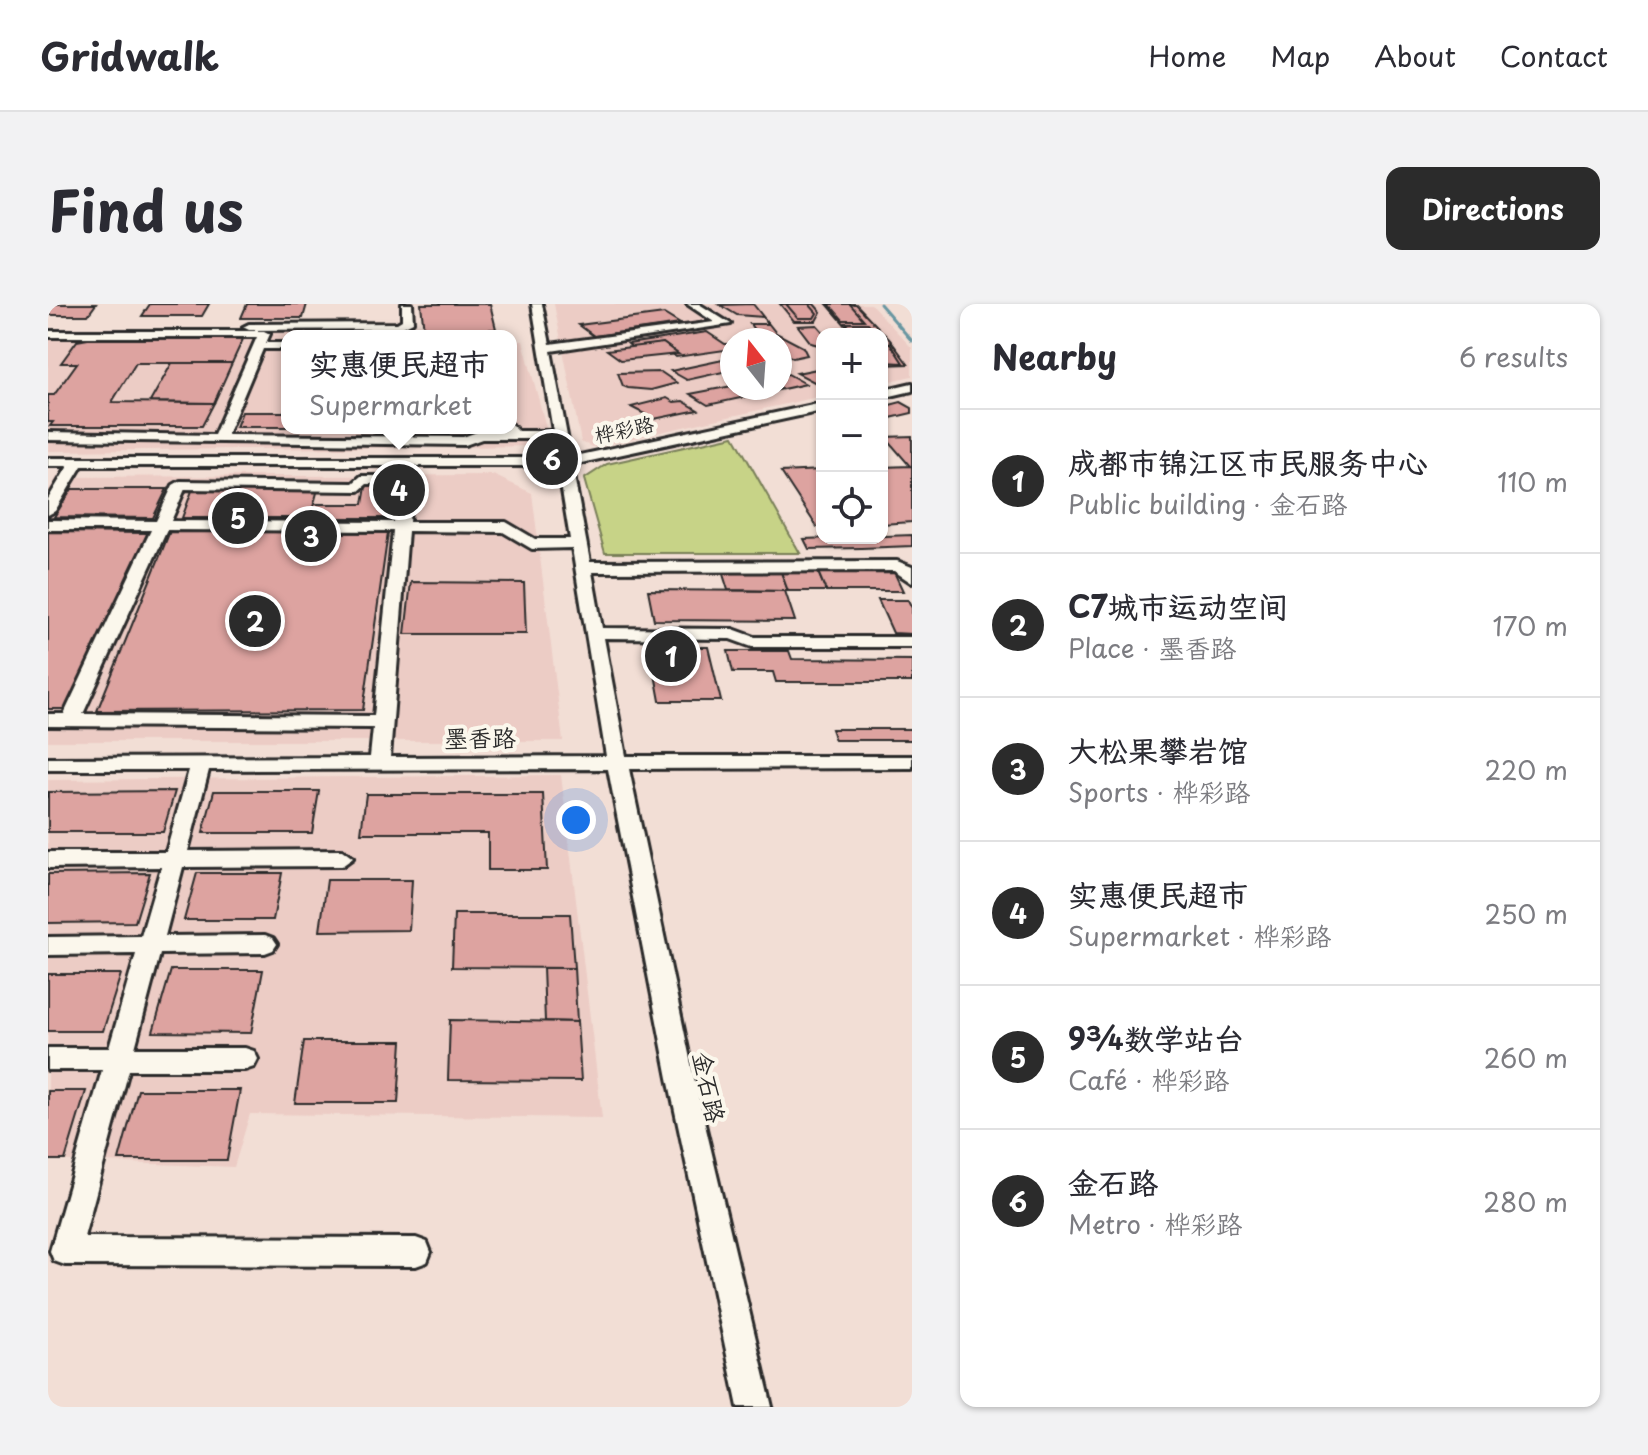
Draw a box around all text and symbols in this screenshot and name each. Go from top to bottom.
text: Gridwalk [40,27,219,84]
text: Home [1148,34,1226,77]
text: Map [1270,34,1330,77]
text: About [1374,34,1456,77]
text: Contact [1500,34,1608,77]
text: Find us [48,166,244,251]
button: Directions [1386,167,1600,250]
north arrow [720,328,792,400]
map controls [816,328,888,544]
button: + [816,328,888,400]
popup [281,330,517,434]
text: Nearby [992,330,1117,382]
text: 6 results [1459,337,1568,376]
text: 实惠便民超市 [309,340,489,385]
text: Supermarket [309,385,472,424]
button: − [816,400,888,472]
street label: 桦彩路 [592,408,657,450]
pin: 6 [526,429,578,489]
text: 成都市锦江区市民服务中心 [1068,439,1428,484]
pin: 4 [373,460,425,520]
text: 1 [1012,462,1024,501]
text: 110 m [1497,462,1568,501]
button: locate [816,472,888,544]
text: Public building · 金石路 [1068,484,1348,523]
pin: 5 [212,488,264,548]
pin: 3 [285,506,337,566]
text: C7城市运动空间 [1068,583,1288,628]
pin: 2 [229,591,281,651]
text: 2 [1009,606,1027,645]
text: 170 m [1493,606,1568,645]
pin: 1 [645,626,697,686]
text: Place · 墨香路 [1068,628,1236,667]
street label: 墨香路 [444,719,516,755]
text: 大松果攀岩馆 [1068,727,1248,772]
text: 3 [1009,750,1027,789]
text: 220 m [1484,750,1568,789]
text: Sports · 桦彩路 [1068,772,1251,811]
your location [556,800,596,840]
text: 实惠便民超市 [1068,871,1248,916]
text: 4 [1009,894,1027,933]
text: 250 m [1484,894,1568,933]
text: Supermarket · 桦彩路 [1068,916,1332,955]
text: 9¾数学站台 [1068,1015,1244,1060]
text: 5 [1010,1038,1026,1077]
text: 260 m [1484,1038,1568,1077]
street label: 金石路 [685,1048,735,1126]
text: Café · 桦彩路 [1068,1060,1230,1099]
text: 金石路 [1068,1159,1158,1204]
text: 6 [1009,1182,1027,1221]
text: 280 m [1483,1182,1568,1221]
text: Metro · 桦彩路 [1068,1204,1242,1243]

